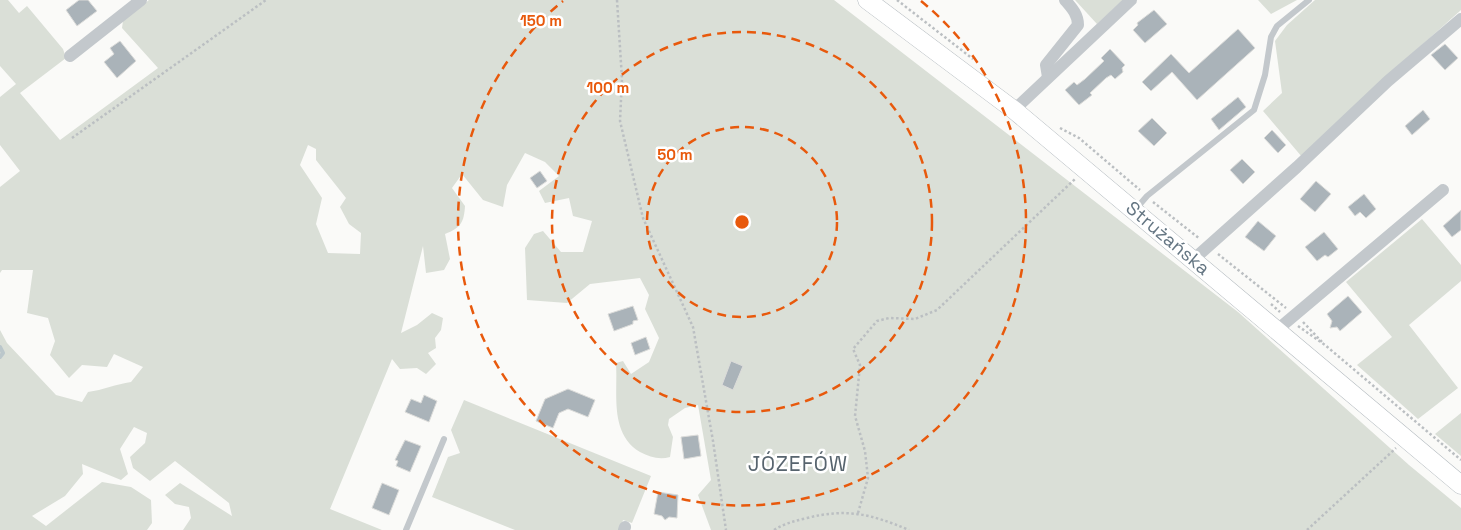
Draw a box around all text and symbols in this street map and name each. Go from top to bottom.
text: 150 m [520,11,562,30]
text: 100 m [587,78,629,97]
text: 50 m [657,145,693,164]
street label: Strużańska [1121,195,1215,281]
centre of rings [733,213,751,231]
district label: JÓZEFÓW [748,450,848,477]

